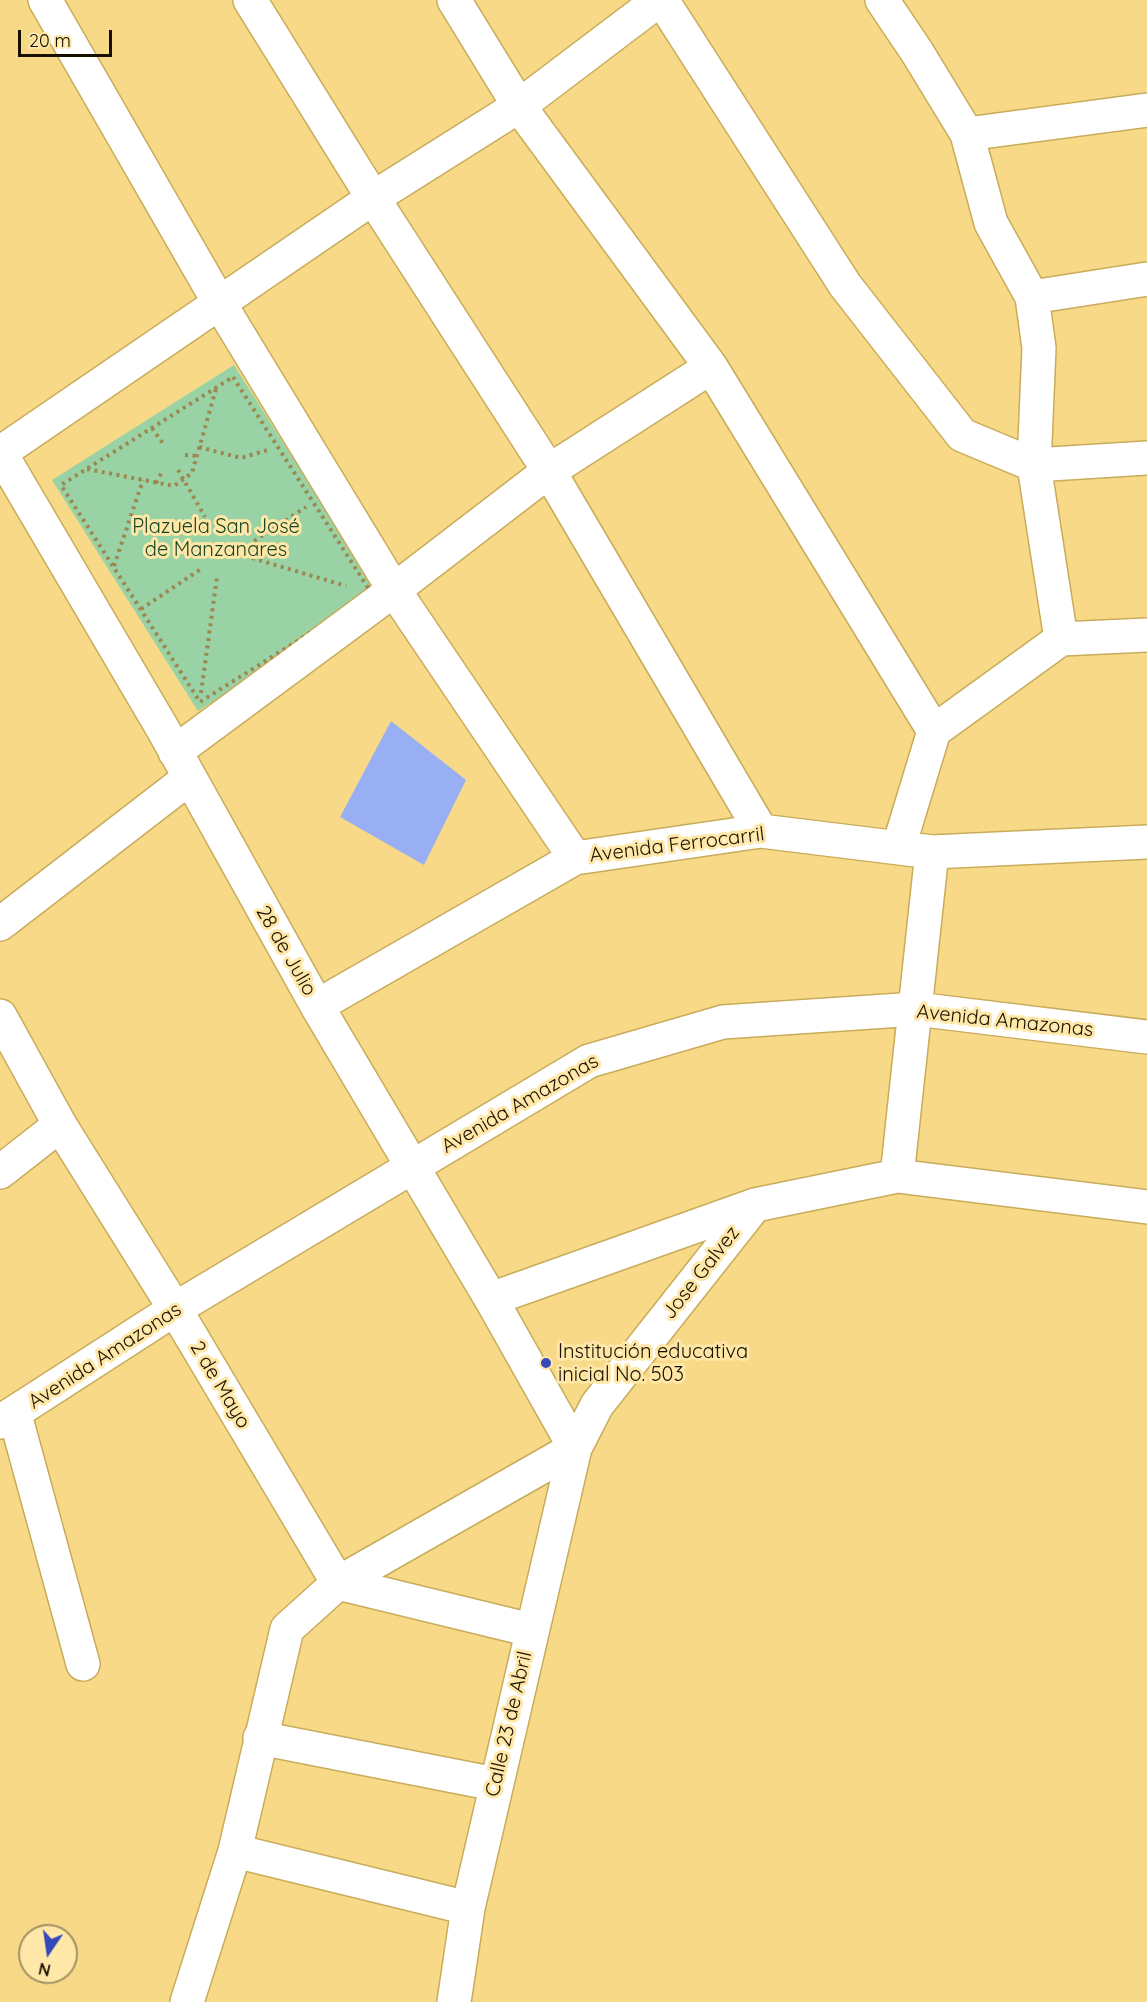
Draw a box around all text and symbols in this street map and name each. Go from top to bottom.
scale bar [21,18,116,56]
text: 20 m [29,29,71,52]
park label: Plazuela San José de Manzanares [132,515,300,562]
street label: Avenida Ferrocarril [588,822,766,868]
street label: 28 de Julio [251,902,321,1000]
street label: Avenida Amazonas [915,1000,1095,1042]
street label: Avenida Amazonas [437,1049,603,1159]
street label: Jose Galvez [657,1222,745,1324]
street label: Avenida Amazonas [24,1298,186,1414]
street label: 2 de Mayo [185,1337,255,1433]
place label: Institución educativa inicial No. 503 [558,1340,748,1387]
marker: Institución educativa inicial No. 503 [539,1356,553,1370]
street label: Calle 23 de Abril [481,1649,537,1799]
north arrow [18,1924,78,1984]
text: N [36,1959,52,1981]

